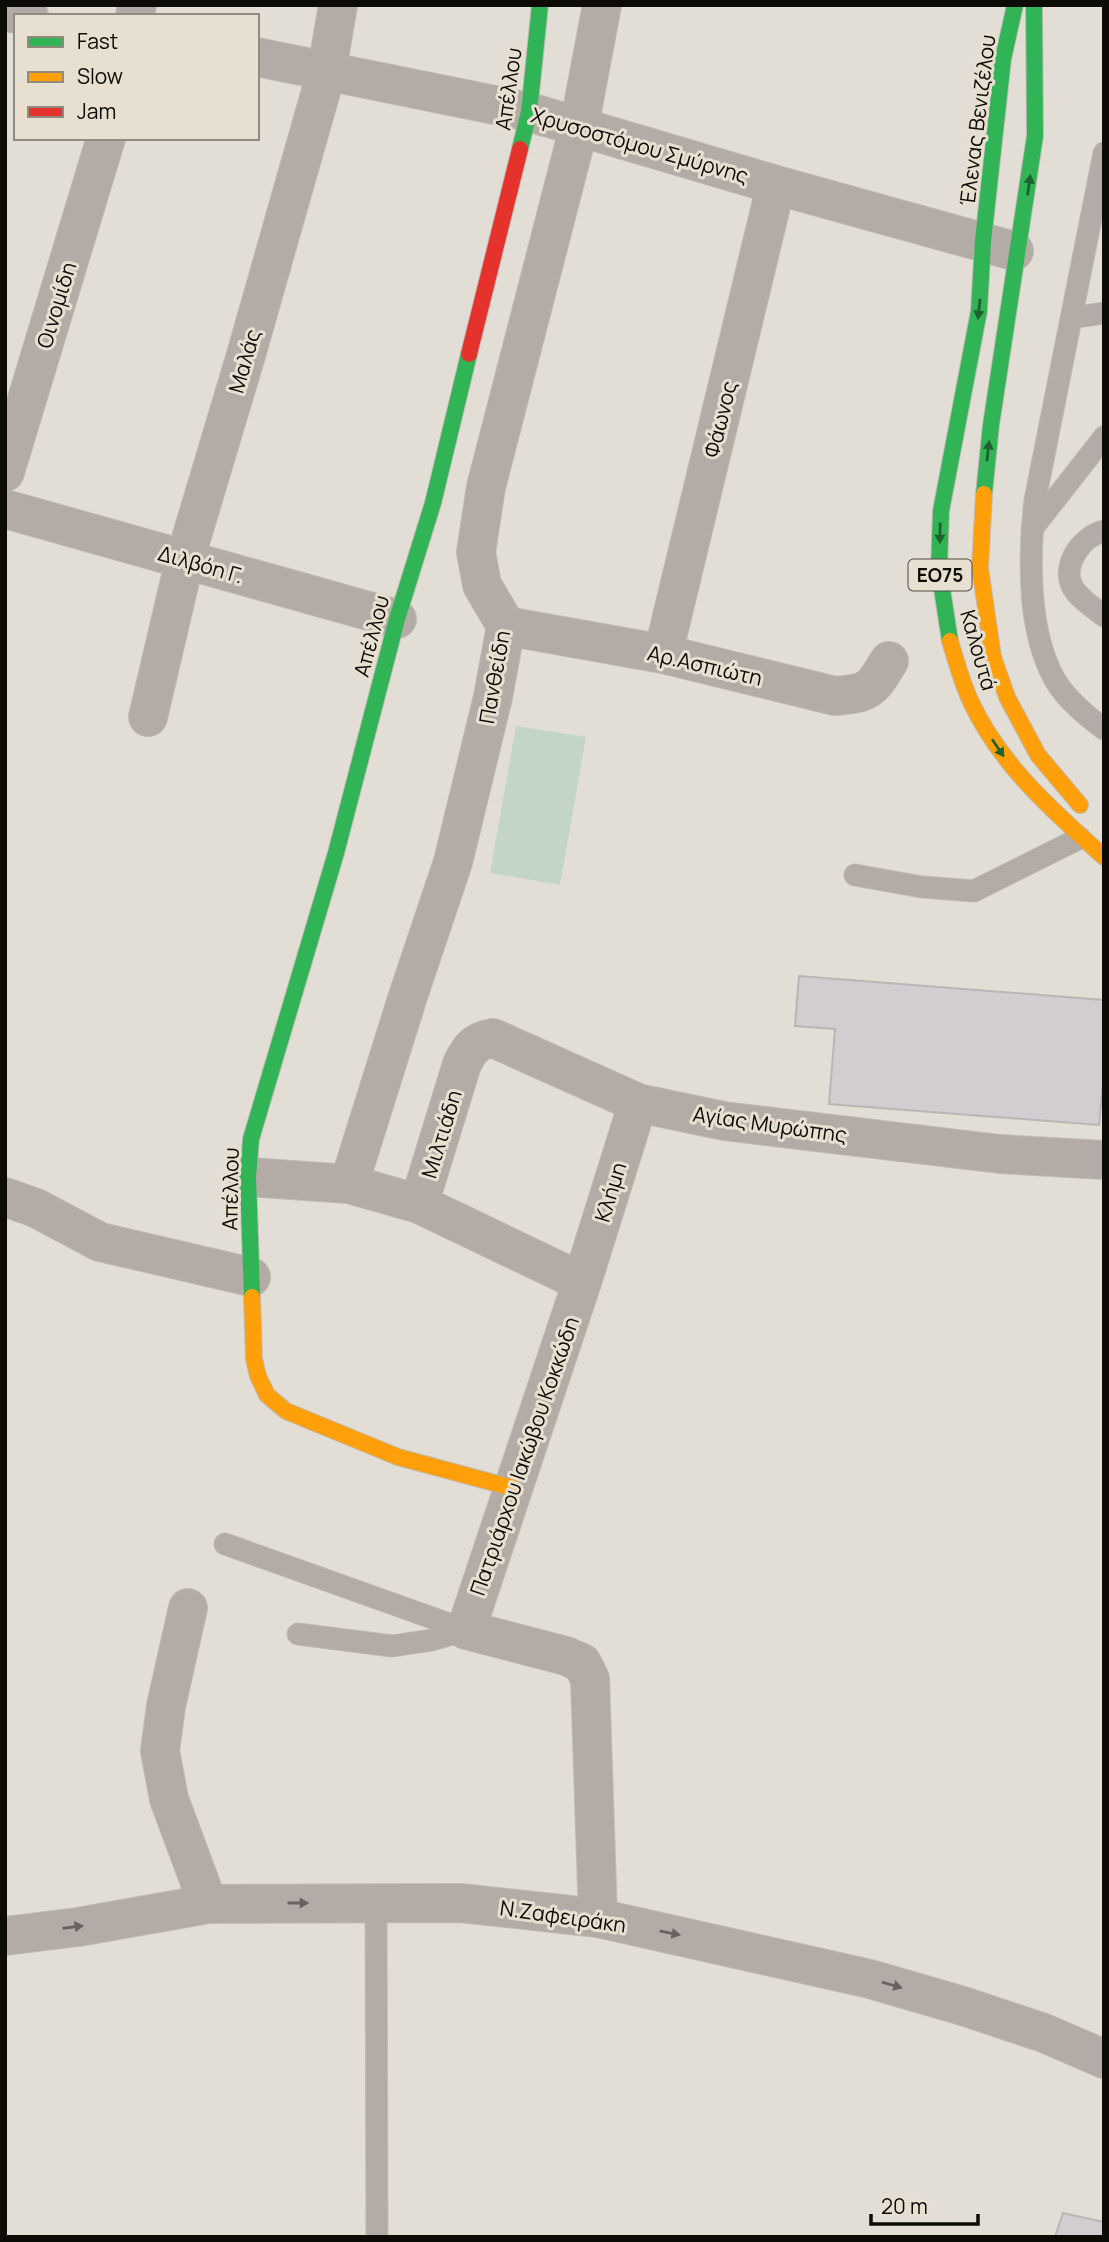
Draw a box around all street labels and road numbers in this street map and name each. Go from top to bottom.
street label: Έλενας Βενιζέλου [953,33,1001,207]
street label: Απέλλου [488,46,528,132]
street label: Χρυσοστόμου Σμύρνης [528,101,752,189]
street label: Οινομίδη [30,258,82,352]
street label: Μαλάς [222,326,266,396]
street label: Φάωνος [697,378,743,460]
street label: Διλβόη Γ. [155,539,247,589]
road number: ΕΟ75 [908,560,972,590]
street label: Απέλλου [347,592,395,680]
street label: Καλουτά [954,606,1004,694]
street label: Πανθείδη [472,628,516,726]
street label: Αρ.Ασπιώτη [645,638,765,692]
street label: Μιλτιάδη [414,1086,468,1182]
street label: Αγίας Μυρώπης [691,1099,849,1149]
street label: Απέλλου [215,1147,245,1231]
street label: Κλήμη [588,1159,632,1225]
street label: Πατριάρχου Ιακώβου Κοκκώδη [463,1313,585,1599]
street label: Ν.Ζαφειράκη [498,1893,628,1939]

